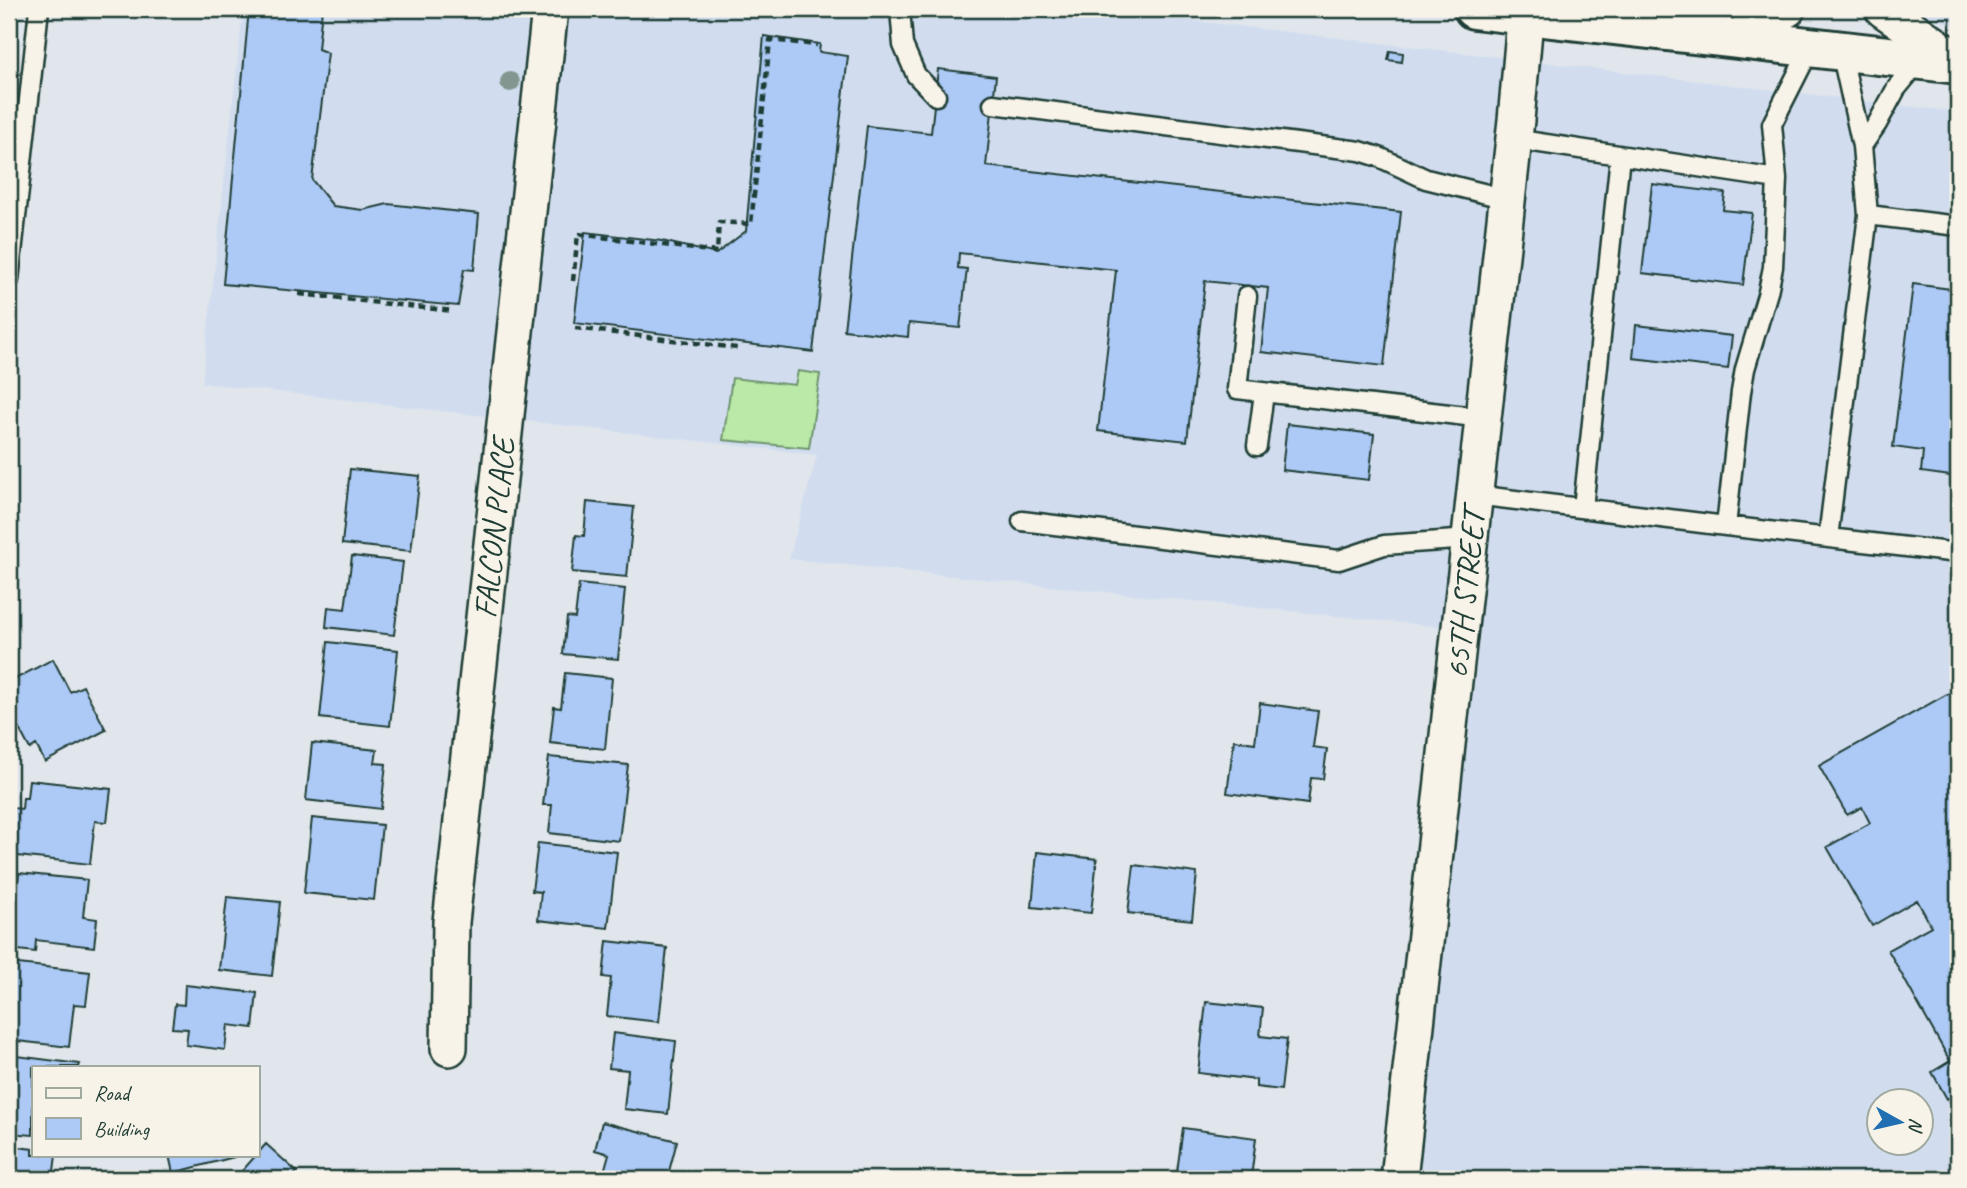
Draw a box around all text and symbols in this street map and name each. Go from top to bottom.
street label: FALCON PLACE [464,432,525,620]
street label: 65TH STREET [1435,500,1496,680]
legend [32,1066,259,1156]
text: Road [94,1080,133,1106]
north arrow [1866,1086,1936,1156]
text: Building [94,1116,151,1142]
text: N [1903,1117,1929,1135]

